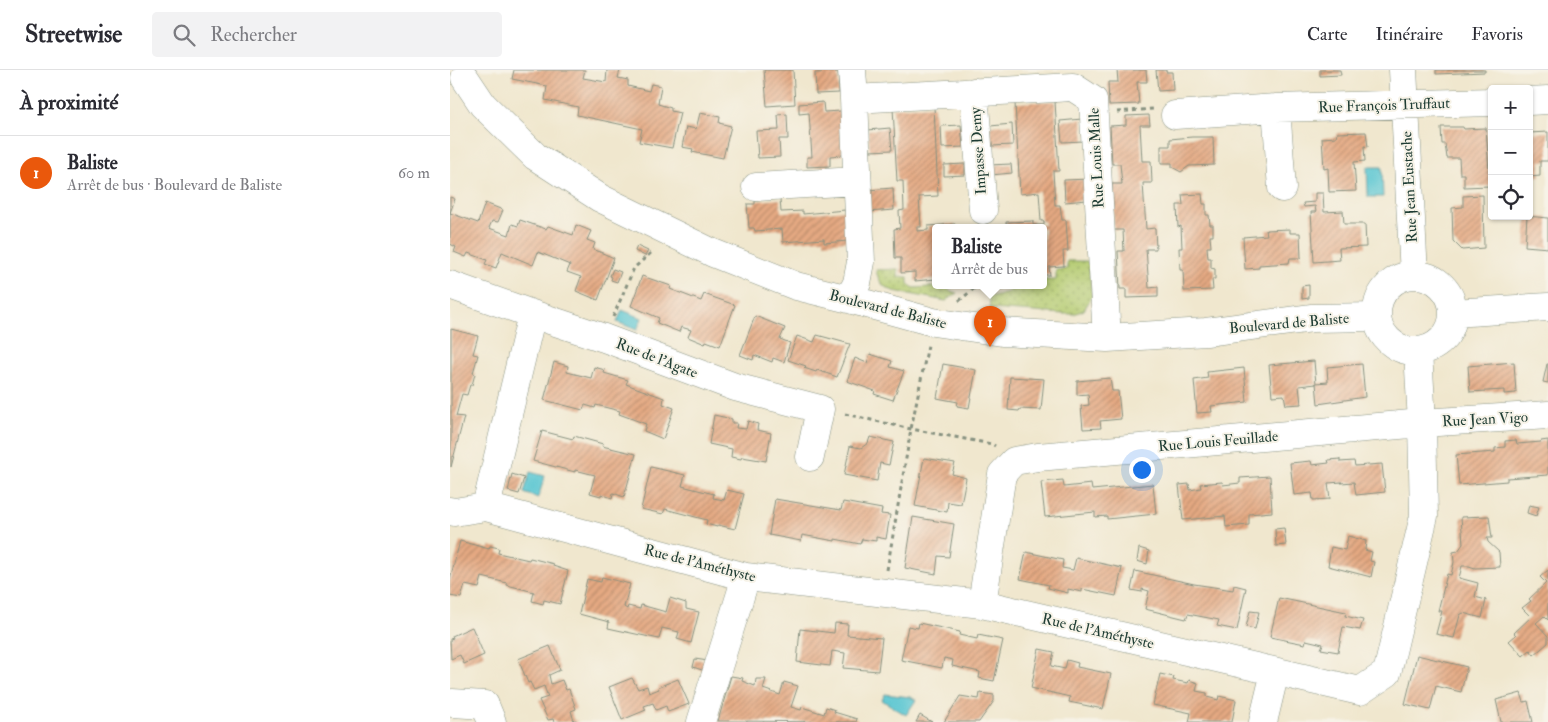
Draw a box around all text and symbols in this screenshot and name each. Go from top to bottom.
search box [152,12,502,57]
text: Streetwise [25,19,122,50]
icon: search [170,21,198,49]
text: Rechercher [210,23,297,47]
text: Carte [1307,23,1348,46]
text: Itinéraire [1376,23,1443,46]
text: Favoris [1471,23,1523,46]
map controls [1488,85,1533,220]
button: + [1488,85,1533,130]
text: À proximité [20,89,118,116]
street label: Rue François Truffaut [1318,94,1450,117]
street label: Impasse Demy [966,106,992,195]
street label: Rue Louis Malle [1084,107,1109,209]
button: − [1488,130,1533,175]
street label: Rue Jean Eustache [1397,131,1423,243]
text: Baliste [67,151,118,175]
text: 1 [33,163,39,183]
text: 60 m [398,163,430,183]
text: Arrêt de bus · Boulevard de Baliste [67,175,282,195]
button: locate [1488,175,1533,220]
popup [932,224,1047,289]
text: Baliste [951,235,1002,259]
text: Arrêt de bus [951,259,1028,279]
street label: Boulevard de Baliste [827,286,949,333]
pin: 1 [974,306,1006,347]
street label: Boulevard de Baliste [1228,309,1350,338]
street label: Rue de l'Agate [613,334,700,383]
street label: Rue Jean Vigo [1442,408,1529,432]
street label: Rue Louis Feuillade [1157,427,1279,456]
your location [1129,457,1155,483]
street label: Rue de l'Améthyste [642,540,758,587]
street label: Rue de l'Améthyste [1040,609,1156,654]

